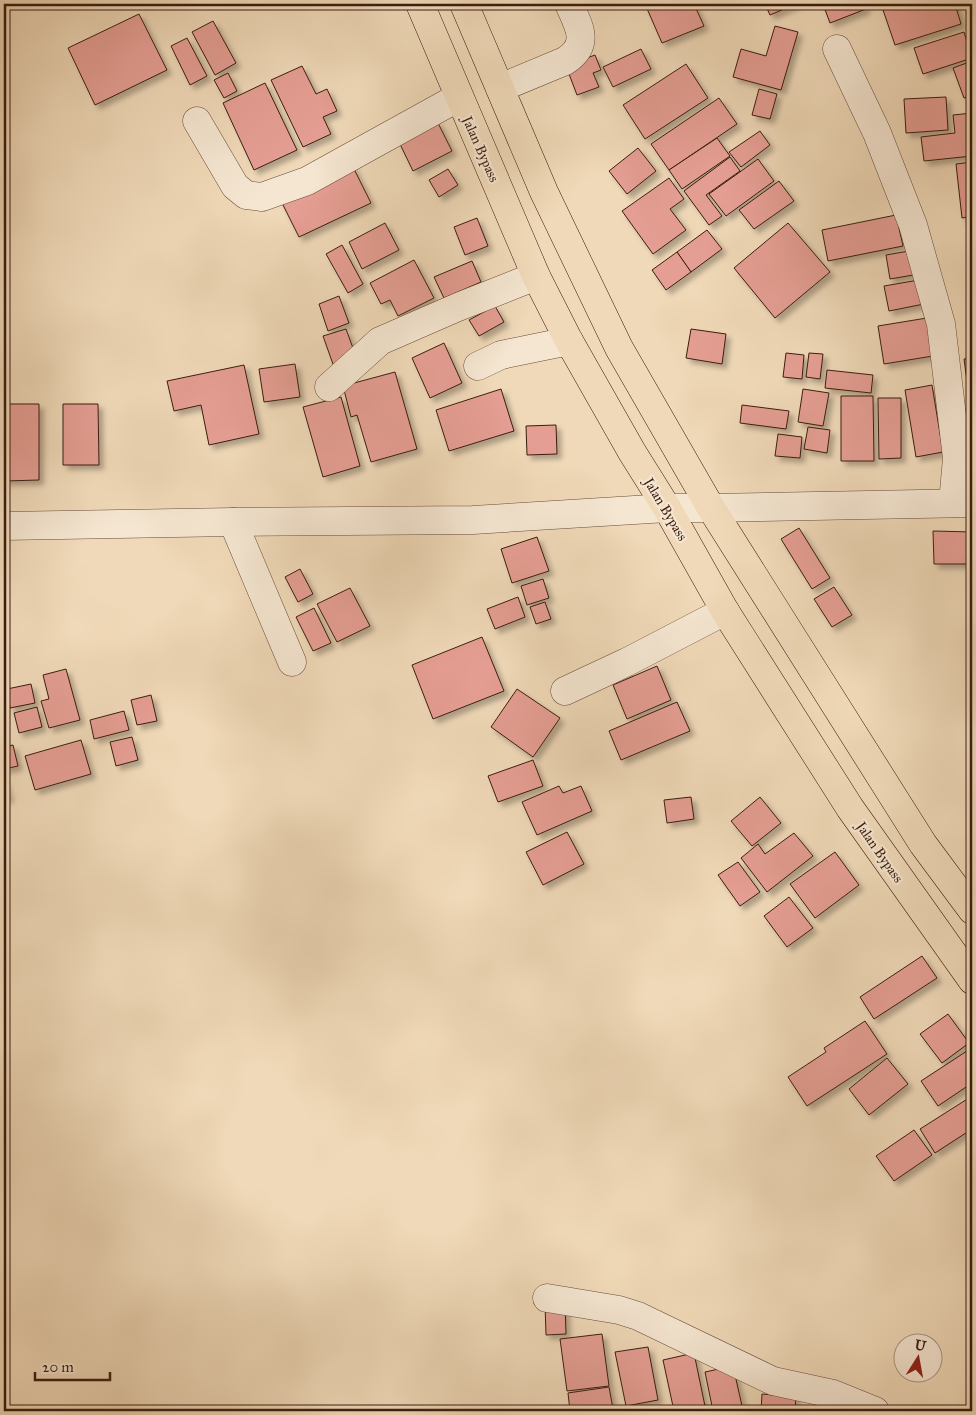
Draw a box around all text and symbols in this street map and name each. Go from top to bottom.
street label: Jalan Bypass [457,112,503,185]
street label: Jalan Bypass [638,473,691,544]
street label: Jalan Bypass [850,817,907,887]
north arrow [894,1332,944,1382]
text: U [913,1336,928,1355]
scale bar [35,1350,110,1382]
text: 20 m [42,1358,74,1376]

